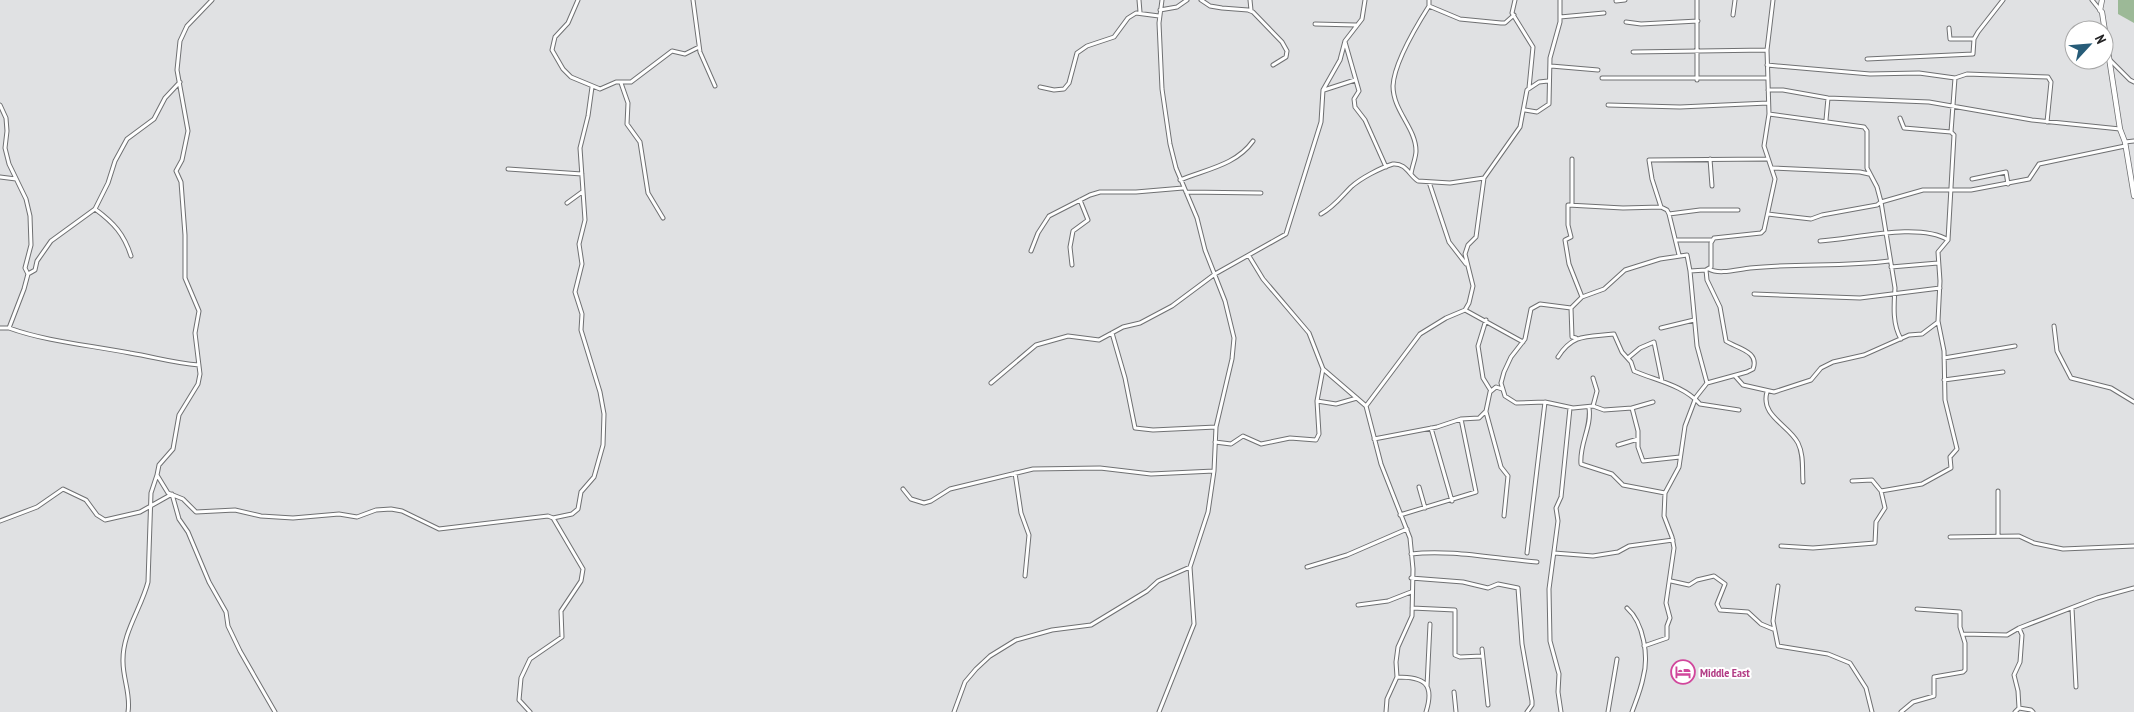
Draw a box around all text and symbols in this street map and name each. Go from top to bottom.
north arrow [2064,20,2114,70]
text: N [2091,32,2110,47]
hotel icon: Middle East [1670,659,1696,685]
place label: Middle East [1700,665,1750,680]

